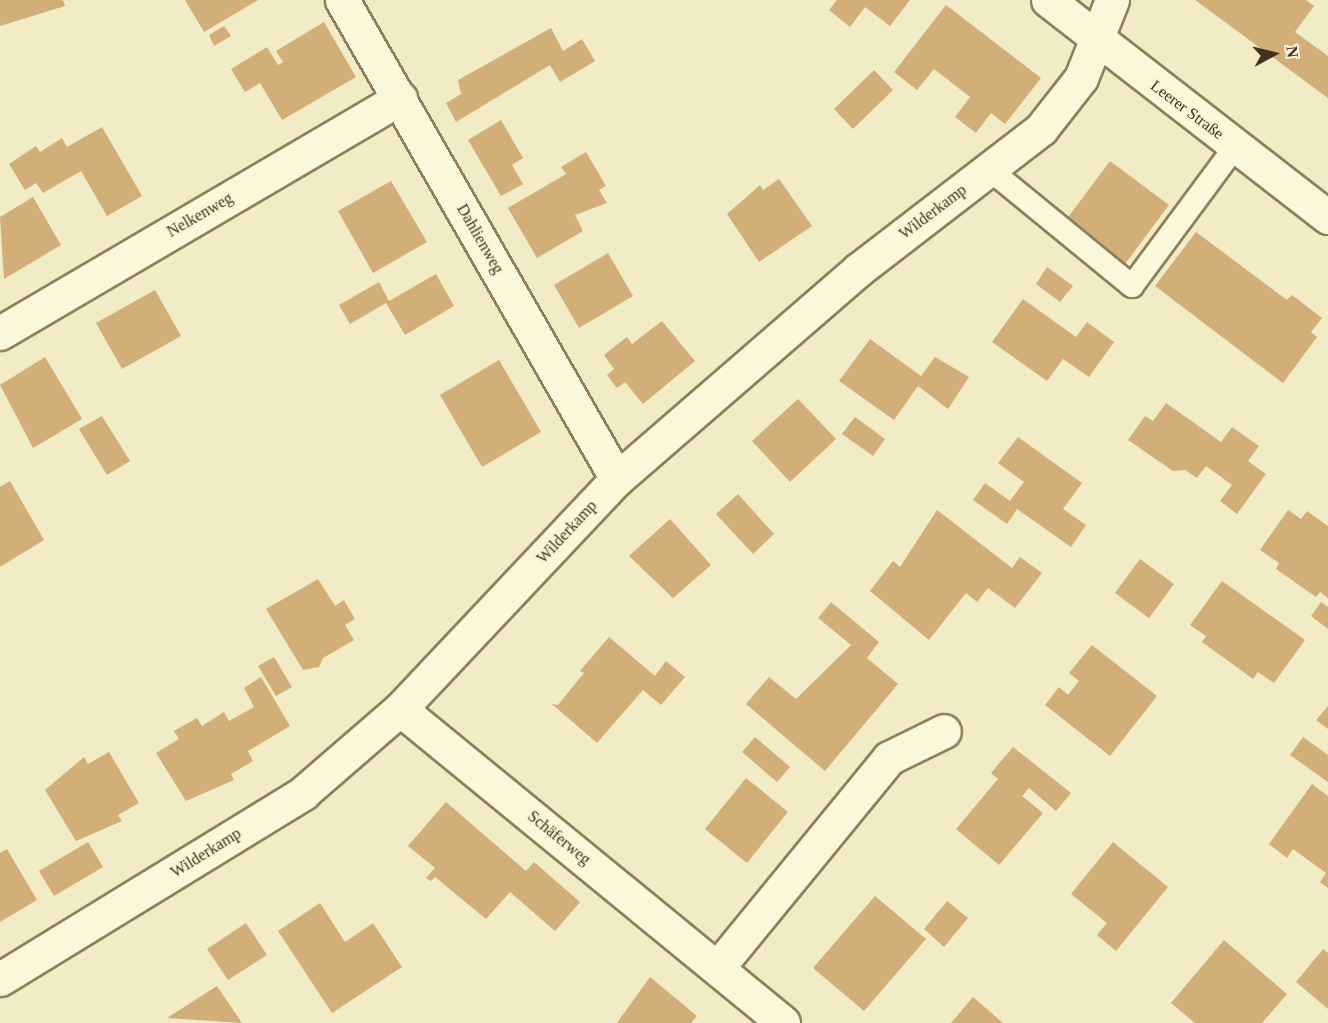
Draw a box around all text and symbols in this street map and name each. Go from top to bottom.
north arrow [1244,24,1304,84]
text: N [1283,45,1302,59]
street label: Leerer Straße [1147,76,1227,144]
street label: Wilderkamp [896,180,970,244]
street label: Nelkenweg [164,188,236,242]
street label: Dahlienweg [452,201,508,277]
street label: Wilderkamp [533,496,601,568]
street label: Schäferweg [524,807,594,869]
street label: Wilderkamp [167,824,245,882]

